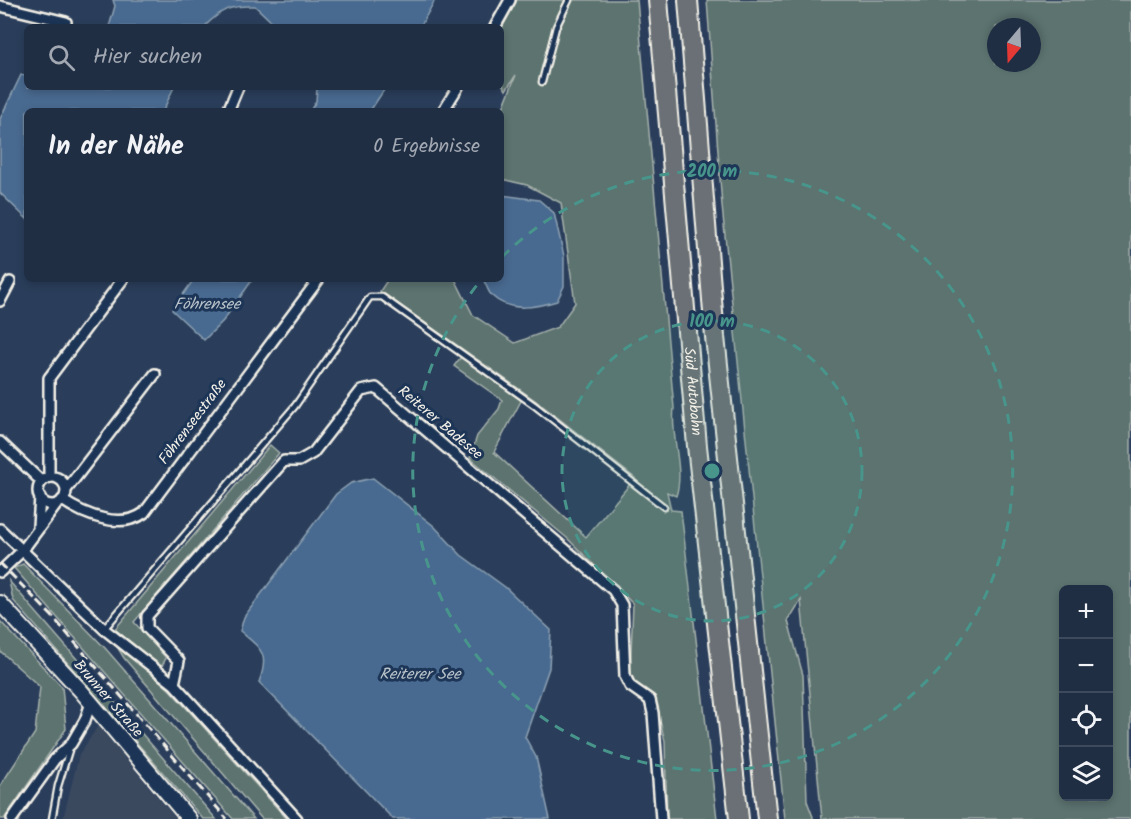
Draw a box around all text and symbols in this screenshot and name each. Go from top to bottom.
north arrow [987,18,1041,72]
search box [24,24,504,90]
text: Hier suchen [93,40,202,75]
icon: search [45,41,78,74]
text: In der Nähe [48,126,184,168]
text: 0 Ergebnisse [373,131,480,163]
text: 200 m [687,158,738,187]
water label: Föhrensee [174,292,242,317]
text: 100 m [689,308,735,337]
street label: Süd Autobahn [676,346,708,437]
street label: Föhrenseestraße [153,374,233,470]
street label: Reiterer Badesee [392,380,488,466]
centre of rings [702,461,722,481]
map controls [1059,585,1113,801]
button: + [1059,585,1113,639]
button: − [1059,639,1113,693]
street label: Brunner Straße [67,655,149,744]
water label: Reiterer See [380,662,462,687]
button: locate [1059,693,1113,747]
button: layers [1059,747,1113,801]

